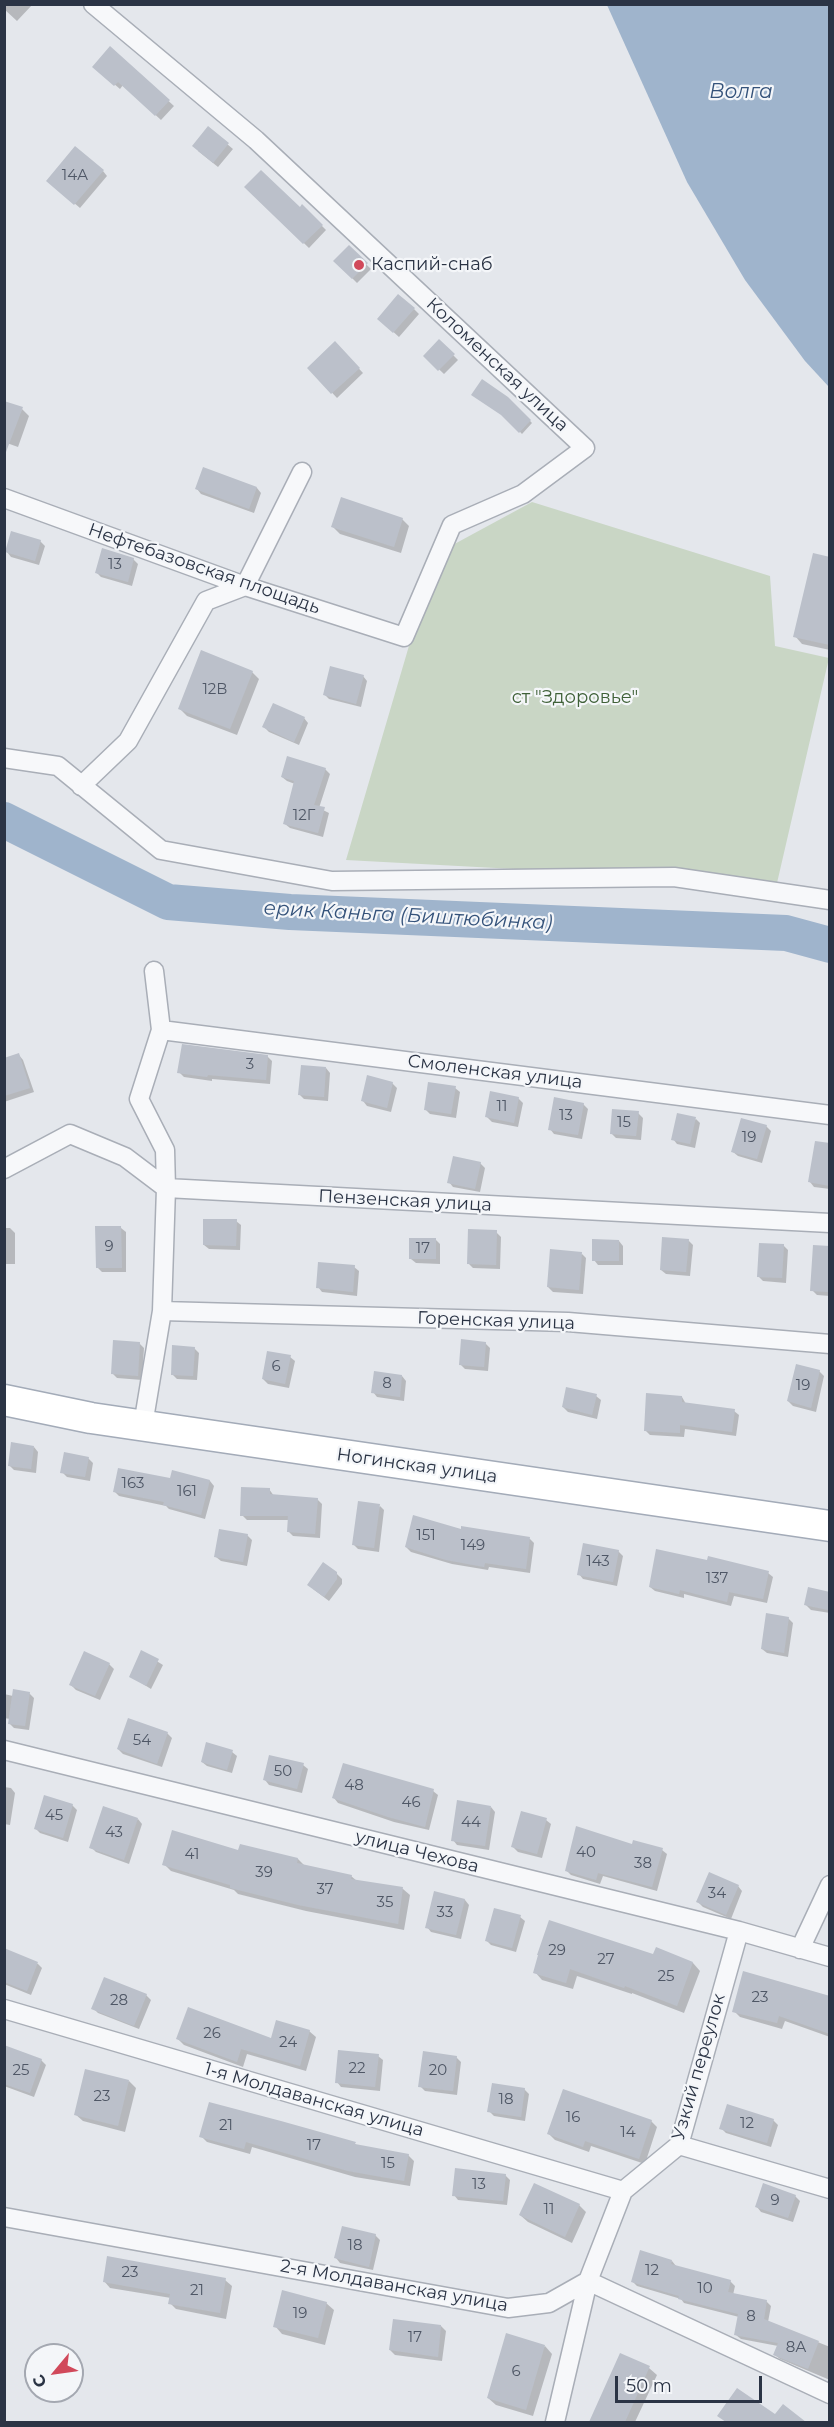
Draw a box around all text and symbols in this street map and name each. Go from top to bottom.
water label: Волга [709,80,773,104]
house number: 14А [62,167,88,185]
place label: Каспий-снаб [371,254,493,276]
marker: Каспий-снаб [352,258,366,272]
street label: Коломенская улица [421,293,573,437]
street label: Нефтебазовская площадь [85,519,323,619]
house number: 13 [108,556,122,574]
house number: 12В [202,681,228,699]
park label: ст "Здоровье" [512,687,638,709]
house number: 12Г [293,807,315,825]
water label: ерик Каньга (Биштюбинка) [263,896,553,936]
street label: Смоленская улица [406,1051,584,1093]
house number: 3 [246,1056,254,1074]
house number: 11 [497,1098,507,1116]
house number: 13 [559,1107,573,1125]
house number: 15 [617,1114,631,1132]
house number: 19 [742,1129,756,1147]
street label: Пензенская улица [318,1186,492,1216]
house number: 9 [104,1238,114,1256]
house number: 17 [416,1240,430,1258]
street label: Горенская улица [417,1307,575,1335]
house number: 6 [271,1358,281,1376]
house number: 8 [382,1375,392,1393]
house number: 19 [796,1377,810,1395]
street label: Ногинская улица [335,1444,499,1488]
house number: 163 [121,1475,145,1493]
house number: 161 [177,1483,197,1501]
house number: 151 [416,1527,436,1545]
house number: 149 [461,1537,485,1555]
house number: 143 [586,1553,610,1571]
house number: 137 [706,1570,728,1588]
house number: 54 [133,1732,151,1750]
house number: 50 [274,1763,292,1781]
house number: 48 [344,1777,364,1795]
house number: 46 [401,1794,421,1812]
house number: 45 [45,1807,63,1825]
house number: 44 [461,1814,481,1832]
house number: 43 [105,1824,123,1842]
street label: улица Чехова [353,1826,481,1878]
house number: 40 [576,1844,596,1862]
house number: 41 [185,1846,199,1864]
house number: 38 [634,1855,652,1873]
house number: 39 [255,1864,273,1882]
house number: 37 [316,1881,334,1899]
house number: 34 [708,1885,726,1903]
house number: 35 [377,1894,393,1912]
house number: 33 [437,1904,453,1922]
house number: 29 [548,1942,566,1960]
house number: 27 [597,1951,615,1969]
house number: 25 [657,1968,675,1986]
house number: 23 [752,1989,768,2007]
street label: Узкий переулок [668,1991,730,2143]
house number: 28 [110,1992,128,2010]
house number: 26 [203,2025,221,2043]
house number: 24 [279,2034,297,2052]
street label: 1-я Молдаванская улица [202,2058,426,2142]
house number: 22 [348,2060,366,2078]
house number: 25 [12,2062,30,2080]
house number: 20 [429,2062,447,2080]
house number: 23 [94,2088,110,2106]
house number: 18 [499,2091,513,2109]
house number: 16 [566,2109,580,2127]
house number: 12 [740,2115,754,2133]
house number: 21 [219,2117,233,2135]
house number: 14 [620,2124,636,2142]
house number: 17 [307,2137,321,2155]
house number: 15 [381,2155,395,2173]
house number: 13 [472,2176,486,2194]
house number: 9 [770,2192,780,2210]
house number: 11 [544,2201,554,2219]
house number: 18 [348,2237,362,2255]
street label: 2-я Молдаванская улица [278,2255,510,2317]
house number: 12 [645,2262,659,2280]
house number: 23 [122,2264,138,2282]
house number: 10 [697,2280,713,2298]
house number: 21 [190,2282,204,2300]
house number: 19 [293,2305,307,2323]
house number: 8 [746,2308,756,2326]
house number: 17 [408,2329,422,2347]
house number: 8А [786,2339,806,2357]
north arrow [24,2343,84,2403]
house number: 6 [511,2363,521,2381]
scale bar [618,2364,765,2402]
text: С [28,2371,51,2391]
text: 50 m [626,2375,672,2397]

